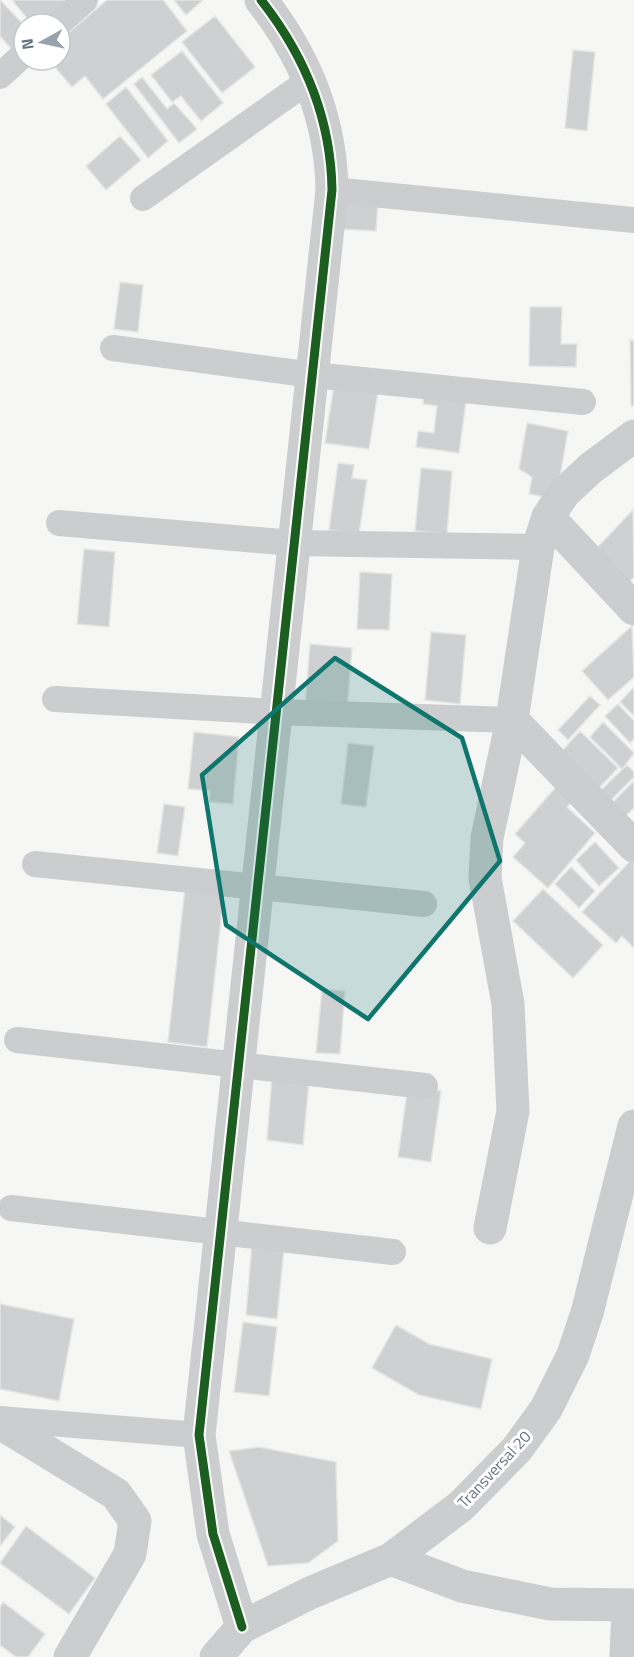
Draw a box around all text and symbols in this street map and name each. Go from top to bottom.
north arrow [12,12,72,72]
text: N [14,37,40,51]
street label: Transversal 20 [452,1425,536,1513]

